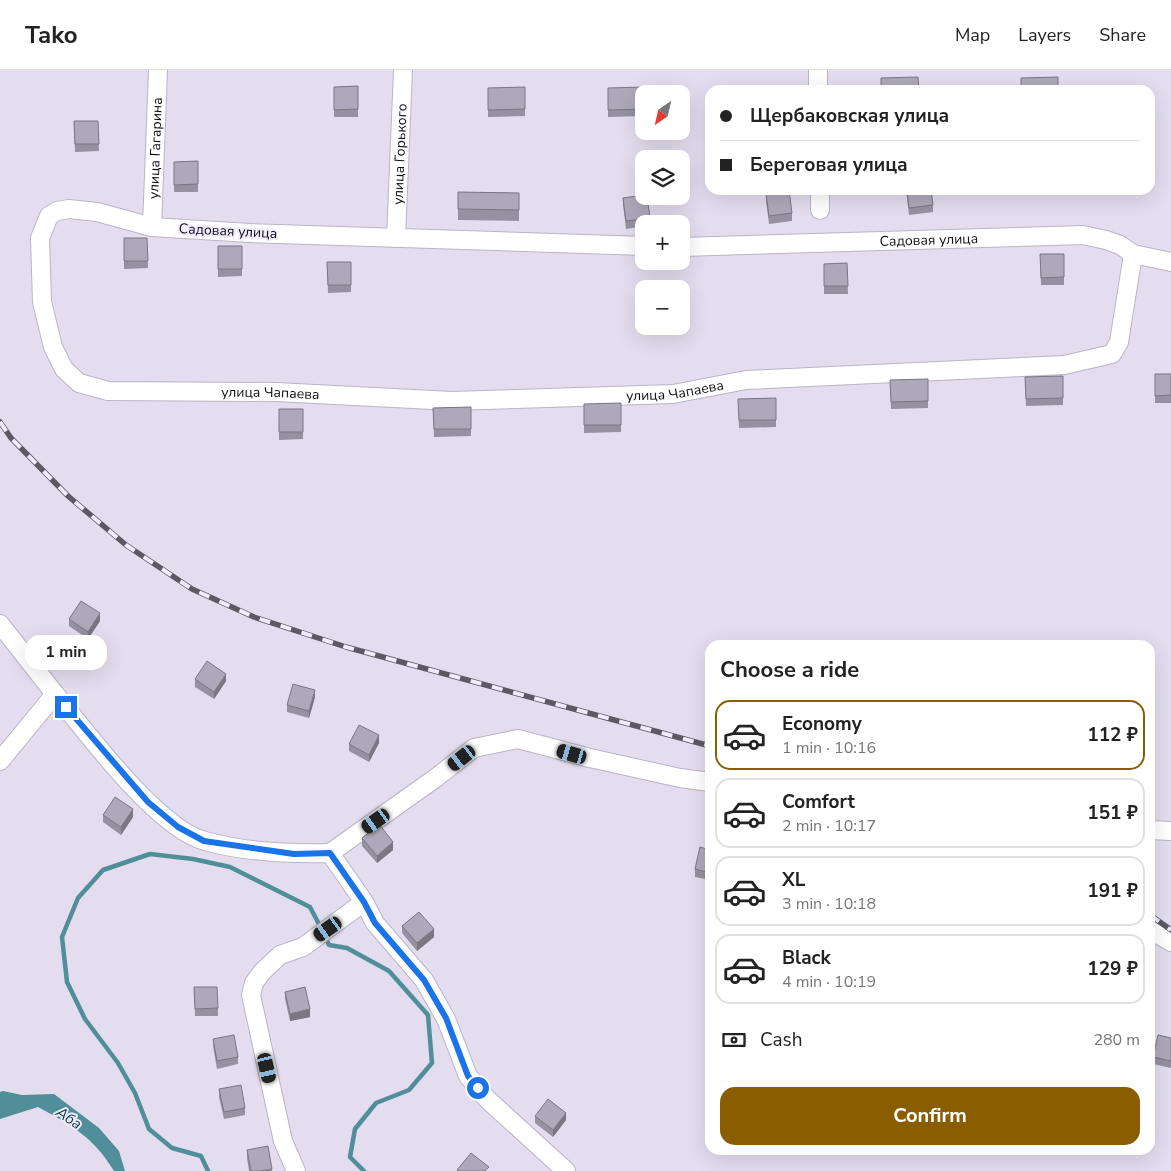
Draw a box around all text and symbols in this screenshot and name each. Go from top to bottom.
text: Tako [25,19,78,51]
text: Map [955,23,990,47]
text: Layers [1018,23,1071,47]
text: Share [1099,23,1146,47]
north arrow [635,85,690,140]
map controls [635,85,690,335]
street label: улица Гагарина [144,97,166,199]
street label: улица Горького [388,103,411,205]
text: Щербаковская улица [750,103,949,129]
button: layers [635,150,690,205]
text: Береговая улица [750,152,908,178]
button: + [635,215,690,270]
street label: Садовая улица [178,219,278,243]
street label: Садовая улица [879,229,978,251]
button: − [635,280,690,335]
street label: улица Чапаева [626,375,725,405]
street label: улица Чапаева [221,382,320,404]
callout: 1 min [25,634,107,670]
text: 1 min [45,641,87,663]
text: Choose a ride [720,655,859,685]
route end [55,696,77,718]
text: Economy [782,711,862,737]
icon: car [722,713,767,758]
text: 112 ₽ [1087,722,1138,748]
text: 1 min · 10:16 [782,737,876,759]
car [445,743,478,773]
car [555,743,588,765]
text: Comfort [782,789,855,815]
icon: car [722,791,767,836]
text: 151 ₽ [1087,800,1138,826]
car [359,806,392,836]
text: 2 min · 10:17 [782,815,876,837]
text: XL [782,867,805,893]
icon: car [722,869,767,914]
text: 191 ₽ [1087,878,1138,904]
text: 3 min · 10:18 [782,893,876,915]
car [311,914,344,944]
text: Black [782,945,831,971]
icon: car [722,947,767,992]
text: 129 ₽ [1087,956,1138,982]
text: 4 min · 10:19 [782,971,876,993]
icon: cash [720,1026,748,1054]
text: Cash [760,1027,802,1053]
text: 280 m [1093,1029,1140,1051]
car [256,1052,277,1084]
route start [467,1077,489,1099]
button: Confirm [720,1087,1140,1145]
water label: Аба [51,1102,86,1134]

